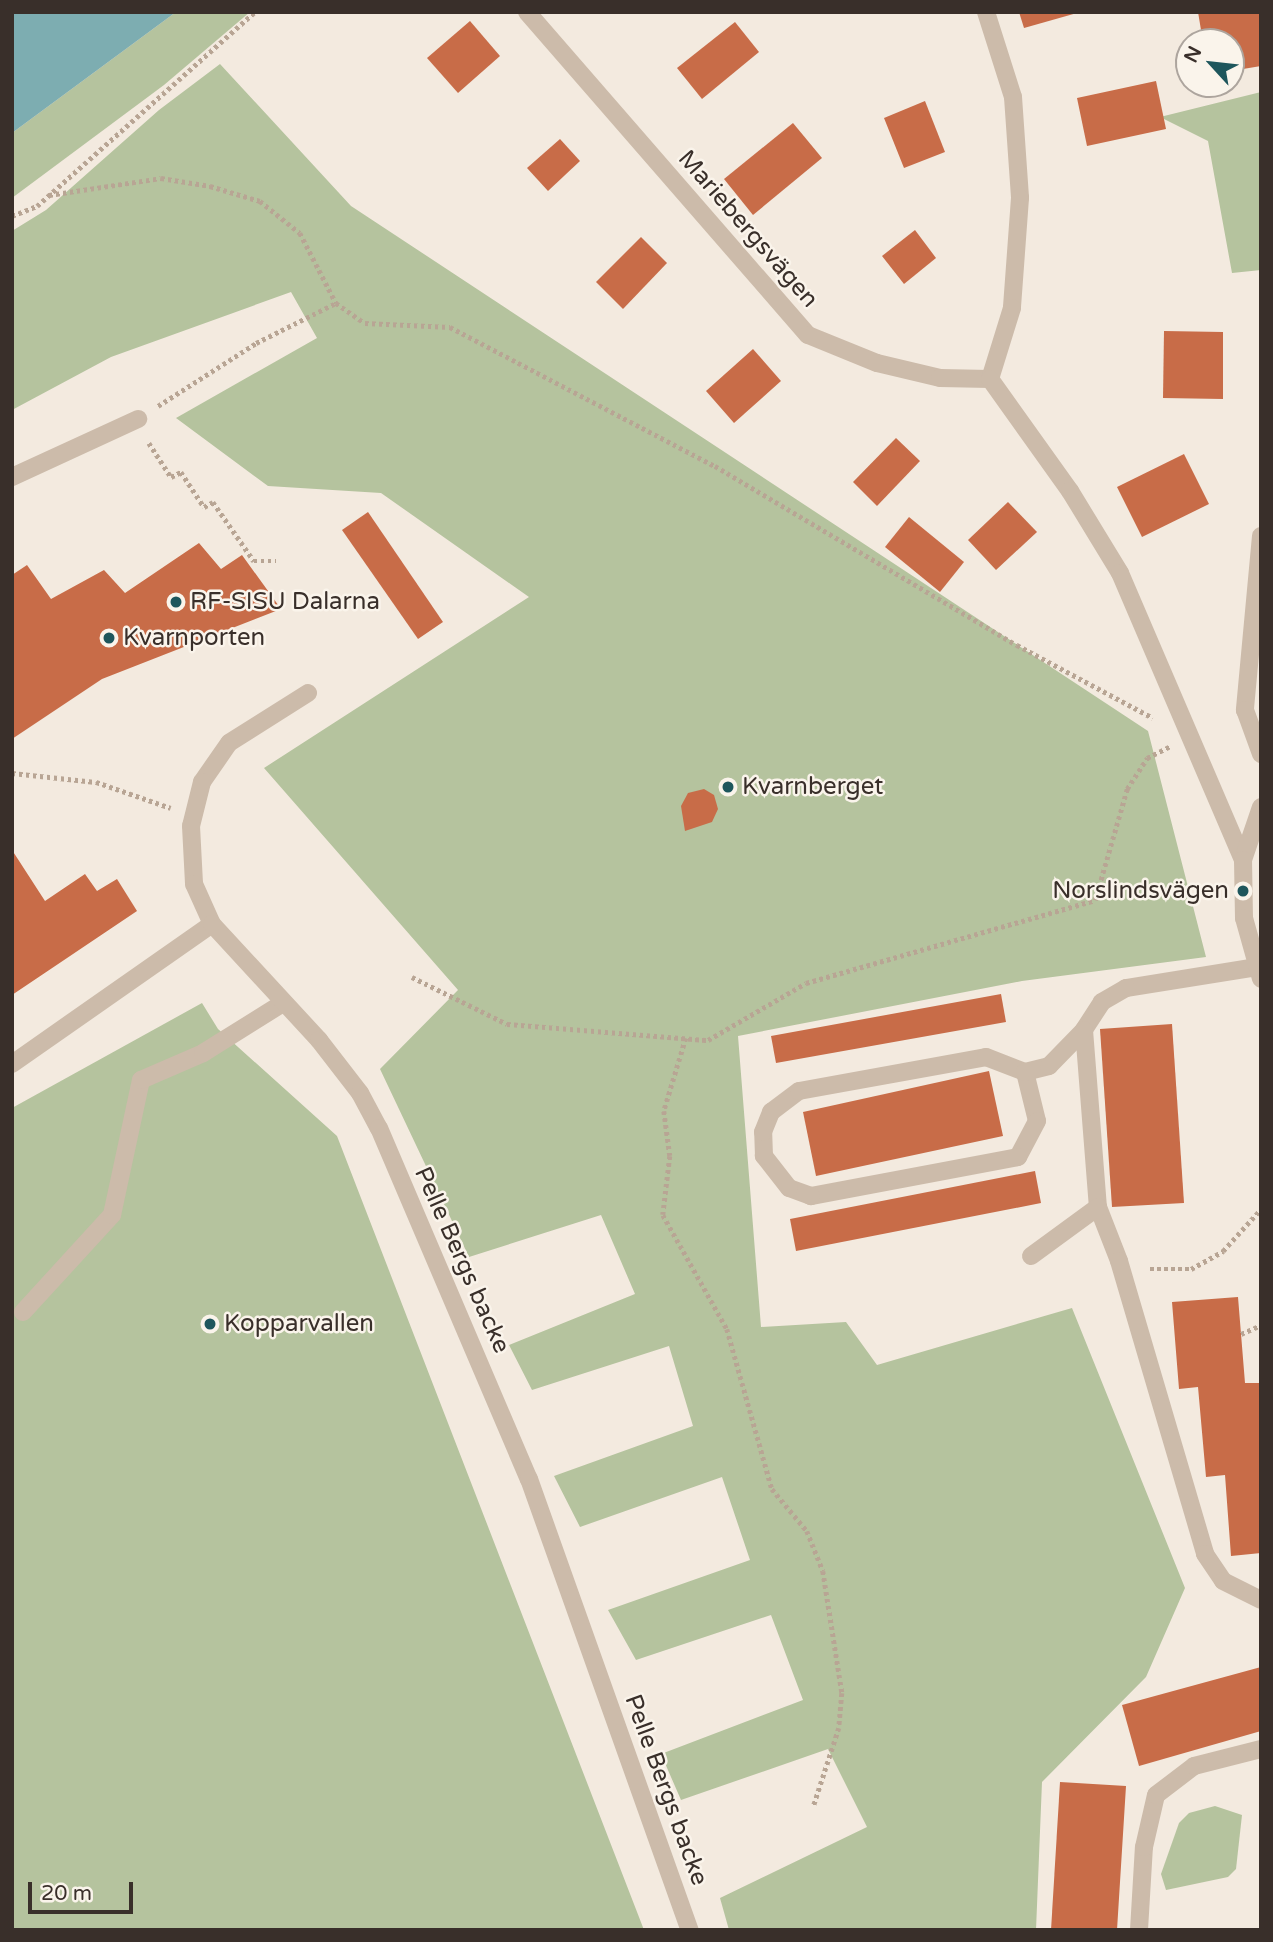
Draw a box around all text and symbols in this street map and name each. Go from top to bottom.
north arrow [1175,28,1245,98]
text: N [1180,43,1206,66]
street label: Mariebergsvägen [672,144,824,314]
place label: RF-SISU Dalarna [190,588,380,616]
marker: RF-SISU Dalarna [168,594,184,610]
place label: Kvarnporten [123,624,265,652]
marker: Kvarnporten [101,630,117,646]
place label: Kvarnberget [742,773,883,801]
marker: Kvarnberget [720,779,736,795]
place label: Norslindsvägen [1052,877,1229,905]
marker: Norslindsvägen [1235,883,1251,899]
street label: Pelle Bergs backe [408,1162,516,1358]
place label: Kopparvallen [224,1310,374,1338]
marker: Kopparvallen [202,1316,218,1332]
street label: Pelle Bergs backe [618,1691,714,1889]
scale bar [32,1868,136,1912]
text: 20 m [41,1881,92,1906]

